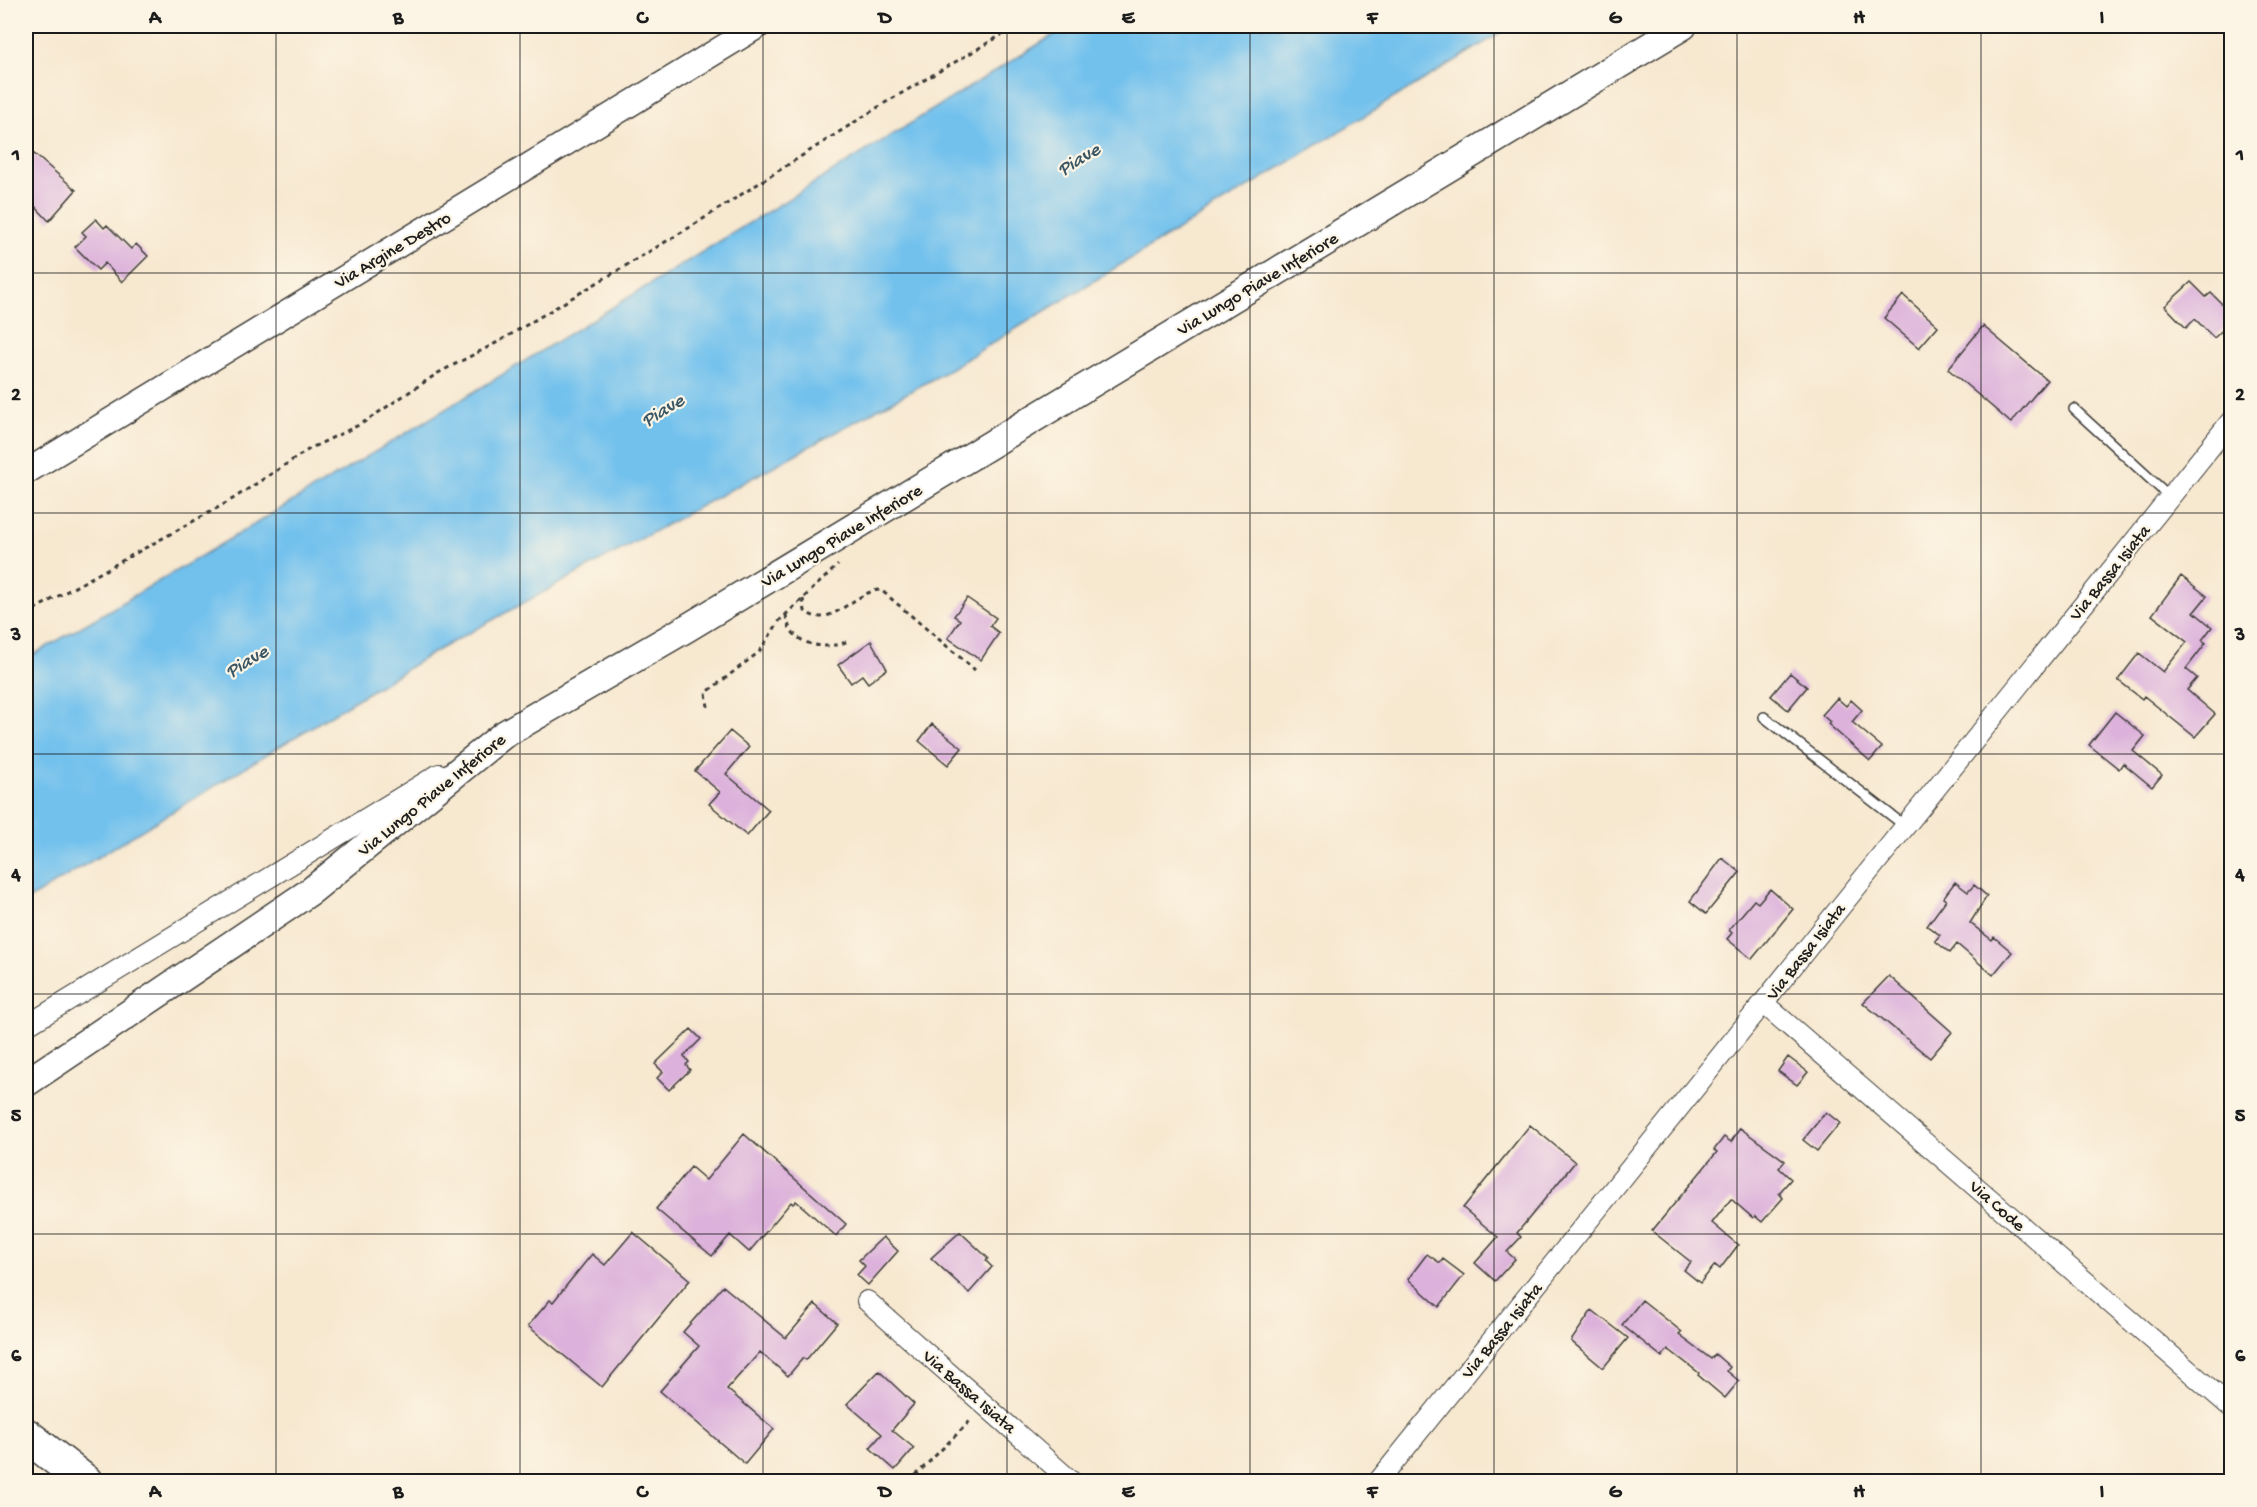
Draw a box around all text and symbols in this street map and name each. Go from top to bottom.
text: A [148,8,163,31]
text: B [392,8,404,31]
text: C [636,8,650,31]
text: D [876,8,892,31]
text: E [1122,8,1136,31]
text: F [1366,8,1379,31]
text: G [1609,8,1623,31]
text: H [1853,8,1865,31]
text: I [2100,8,2105,31]
water label: Piave [1054,139,1106,183]
text: 1 [11,145,20,168]
text: 1 [2235,145,2244,168]
street label: Via Argine Destro [330,208,455,295]
street label: Via Lungo Piave Inferiore [1173,228,1343,342]
text: 2 [11,385,21,408]
text: 2 [2235,385,2245,408]
water label: Piave [638,390,690,434]
street label: Via Lungo Piave Inferiore [757,480,927,594]
street label: Via Bassa Isiata [2065,521,2157,626]
text: 3 [10,625,21,648]
text: 3 [2234,625,2245,648]
water label: Piave [222,641,274,685]
street label: Via Lungo Piave Inferiore [354,729,511,863]
text: 4 [10,865,21,888]
text: 4 [2234,865,2245,888]
street label: Via Bassa Isiata [1762,899,1852,1006]
text: 5 [11,1106,22,1129]
text: 5 [2235,1106,2246,1129]
street label: Via Code [1963,1176,2029,1237]
street label: Via Bassa Isiata [1457,1279,1549,1384]
text: 6 [11,1346,22,1369]
street label: Via Bassa Isiata [917,1346,1020,1440]
text: 6 [2235,1346,2246,1369]
text: A [148,1482,163,1505]
text: B [392,1482,404,1505]
text: C [636,1482,650,1505]
text: D [876,1482,892,1505]
text: E [1122,1482,1136,1505]
text: F [1366,1482,1379,1505]
text: G [1609,1482,1623,1505]
text: H [1853,1482,1865,1505]
text: I [2100,1482,2105,1505]

